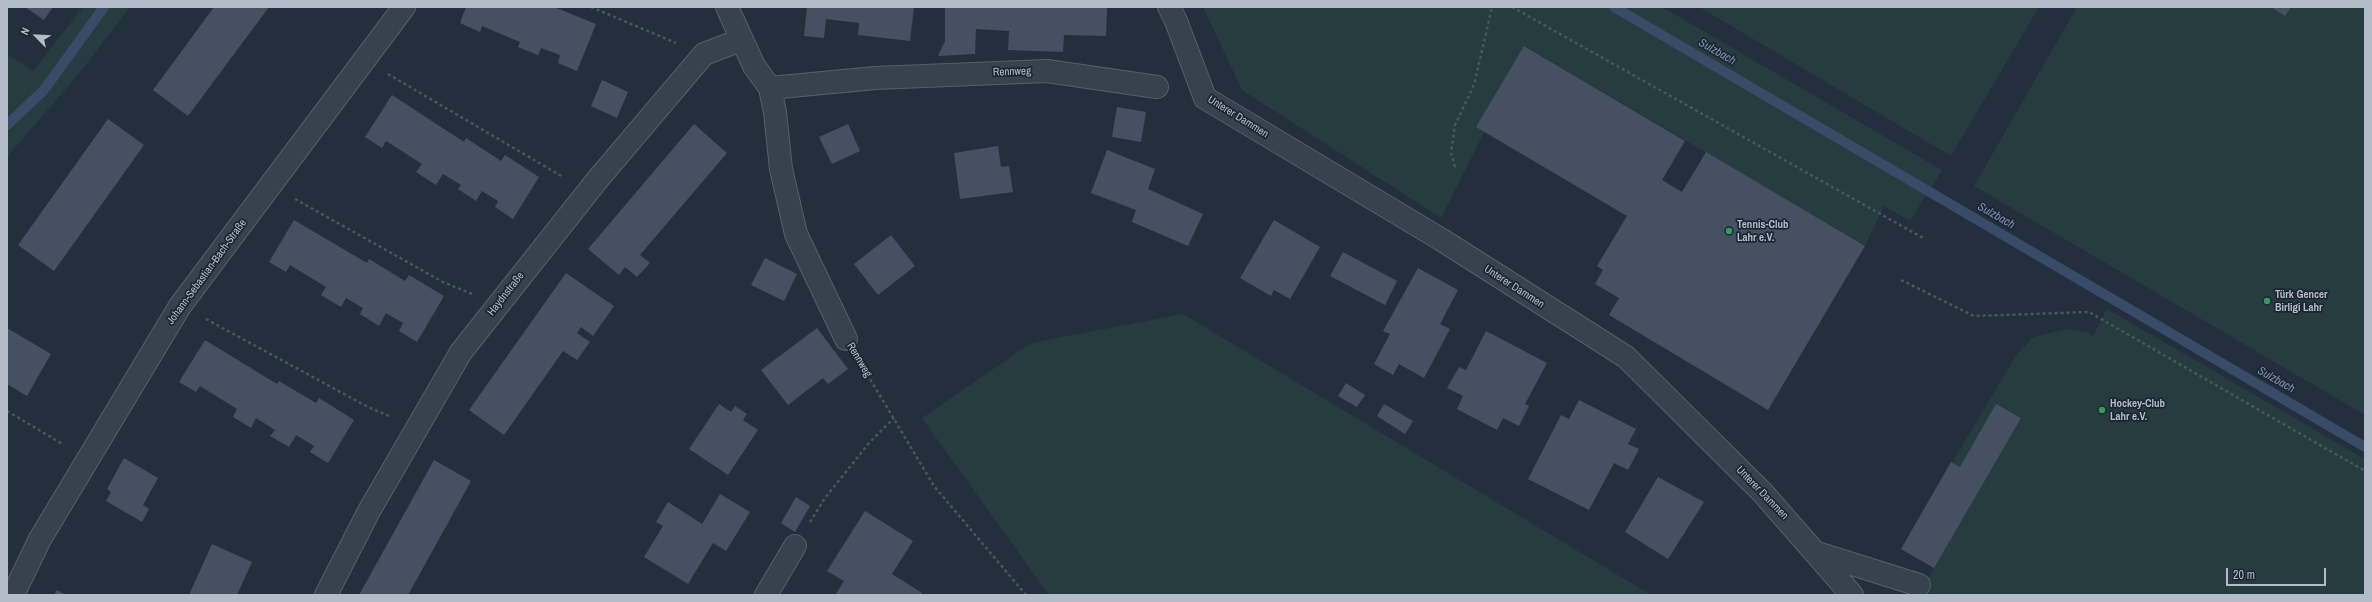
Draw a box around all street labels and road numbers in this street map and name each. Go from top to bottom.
street label: Rennweg [993,65,1031,79]
street label: Unterer Dammen [1205,93,1271,141]
street label: Johann-Sebastian-Bach-Straße [164,217,250,327]
street label: Unterer Dammen [1481,263,1547,311]
street label: Haydnstraße [485,270,527,318]
street label: Rennweg [844,340,874,380]
street label: Unterer Dammen [1733,464,1791,522]

